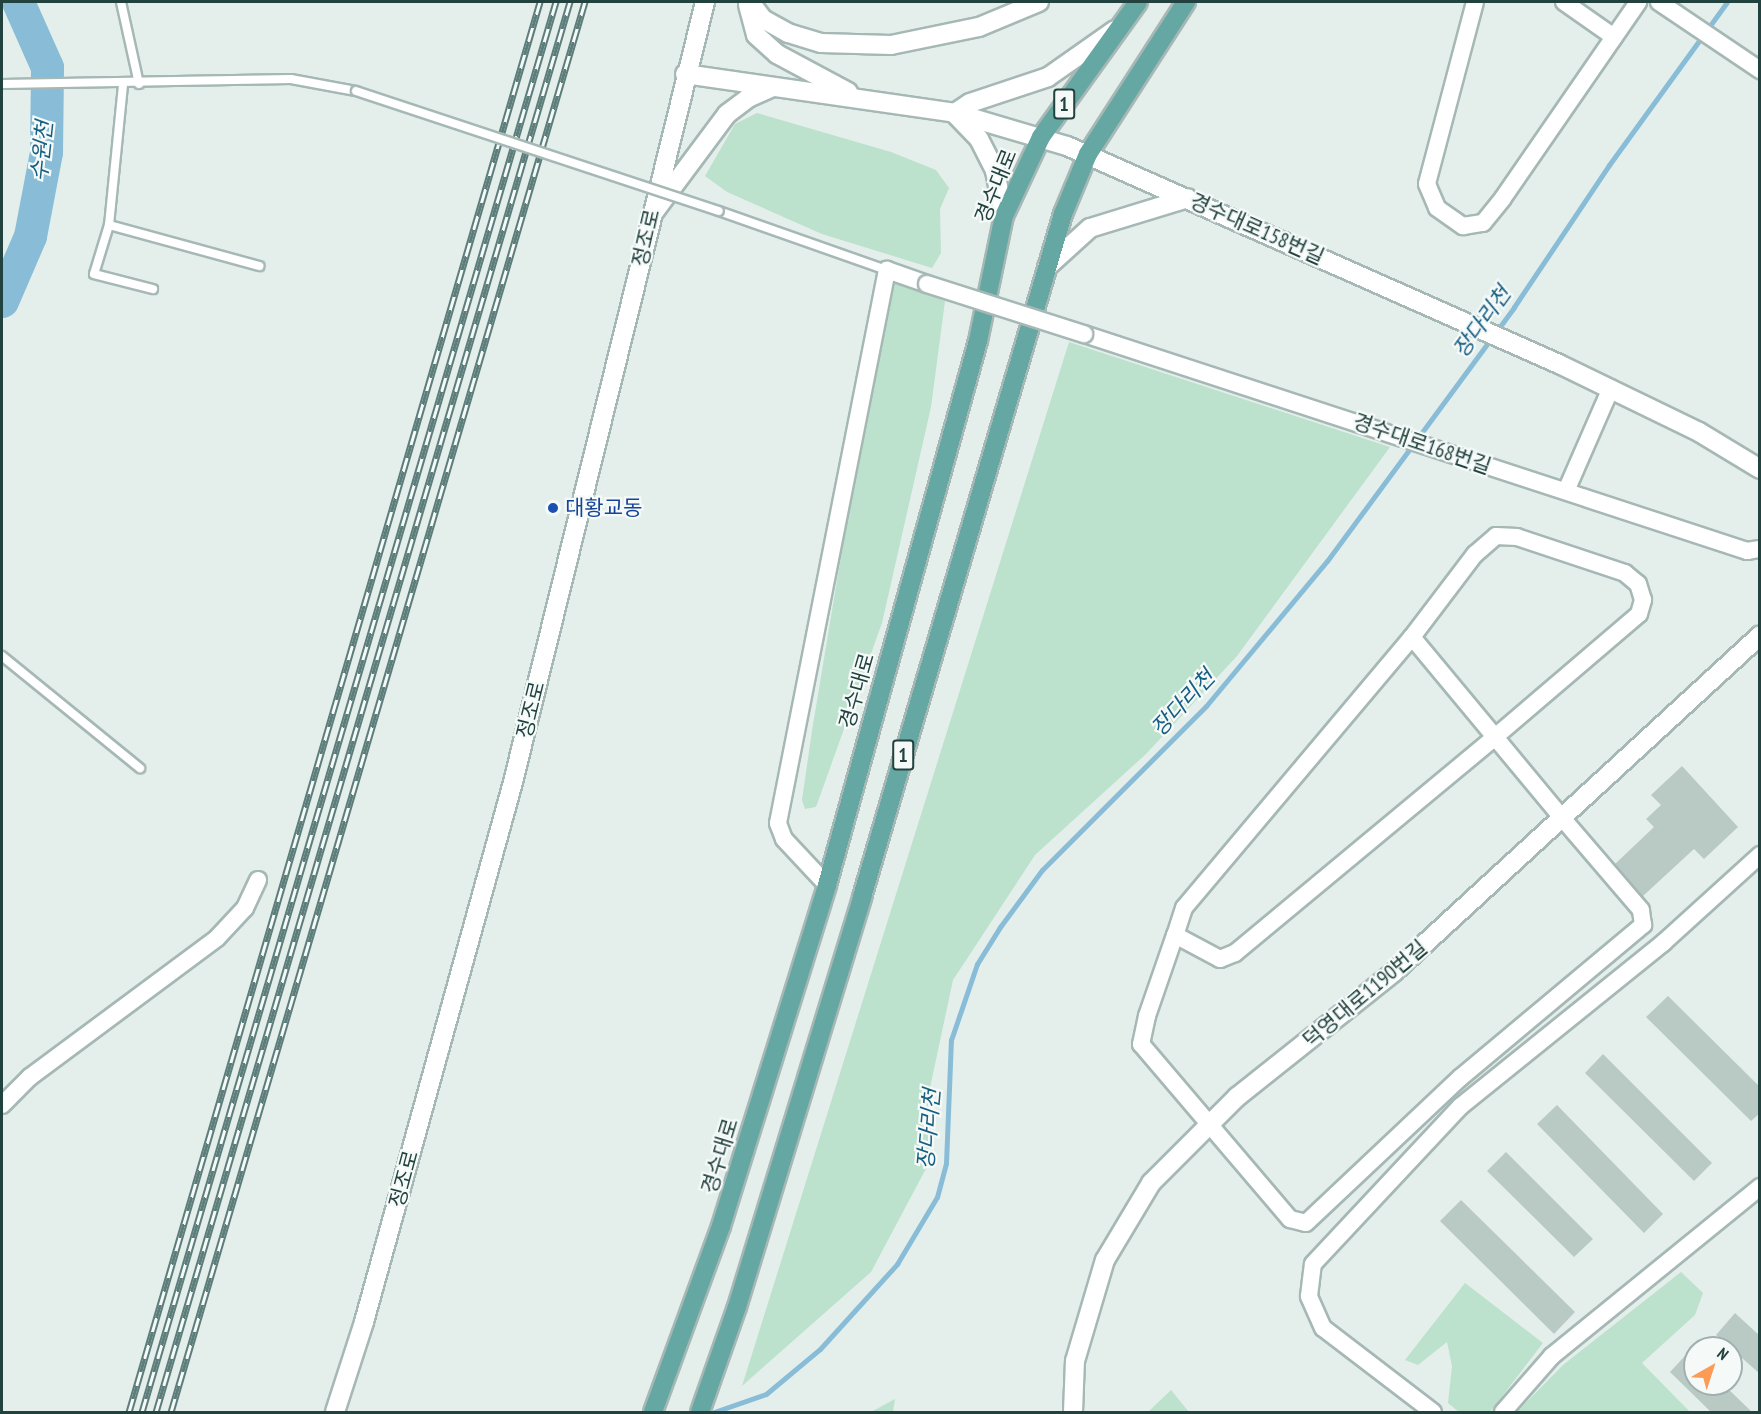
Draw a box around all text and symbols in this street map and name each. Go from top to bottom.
road number: 1 [1052,87,1076,121]
water label: 수원천 [26,119,58,183]
street label: 경수대로 [970,145,1022,227]
street label: 경수대로158번길 [1186,188,1328,270]
street label: 정조로 [627,207,665,269]
water label: 장다리천 [1448,281,1516,363]
street label: 경수대로168번길 [1350,409,1494,479]
place label: 대황교동 [565,495,642,521]
marker: 대황교동 [546,501,560,515]
street label: 경수대로 [834,650,880,732]
water label: 장다리천 [1146,664,1220,742]
street label: 정조로 [512,679,550,741]
road number: 1 [891,738,915,772]
street label: 덕영대로1190번길 [1298,935,1432,1053]
water label: 장다리천 [912,1088,946,1170]
street label: 경수대로 [697,1115,743,1197]
street label: 정조로 [384,1148,424,1210]
north arrow [1683,1336,1743,1396]
text: N [1713,1343,1733,1364]

